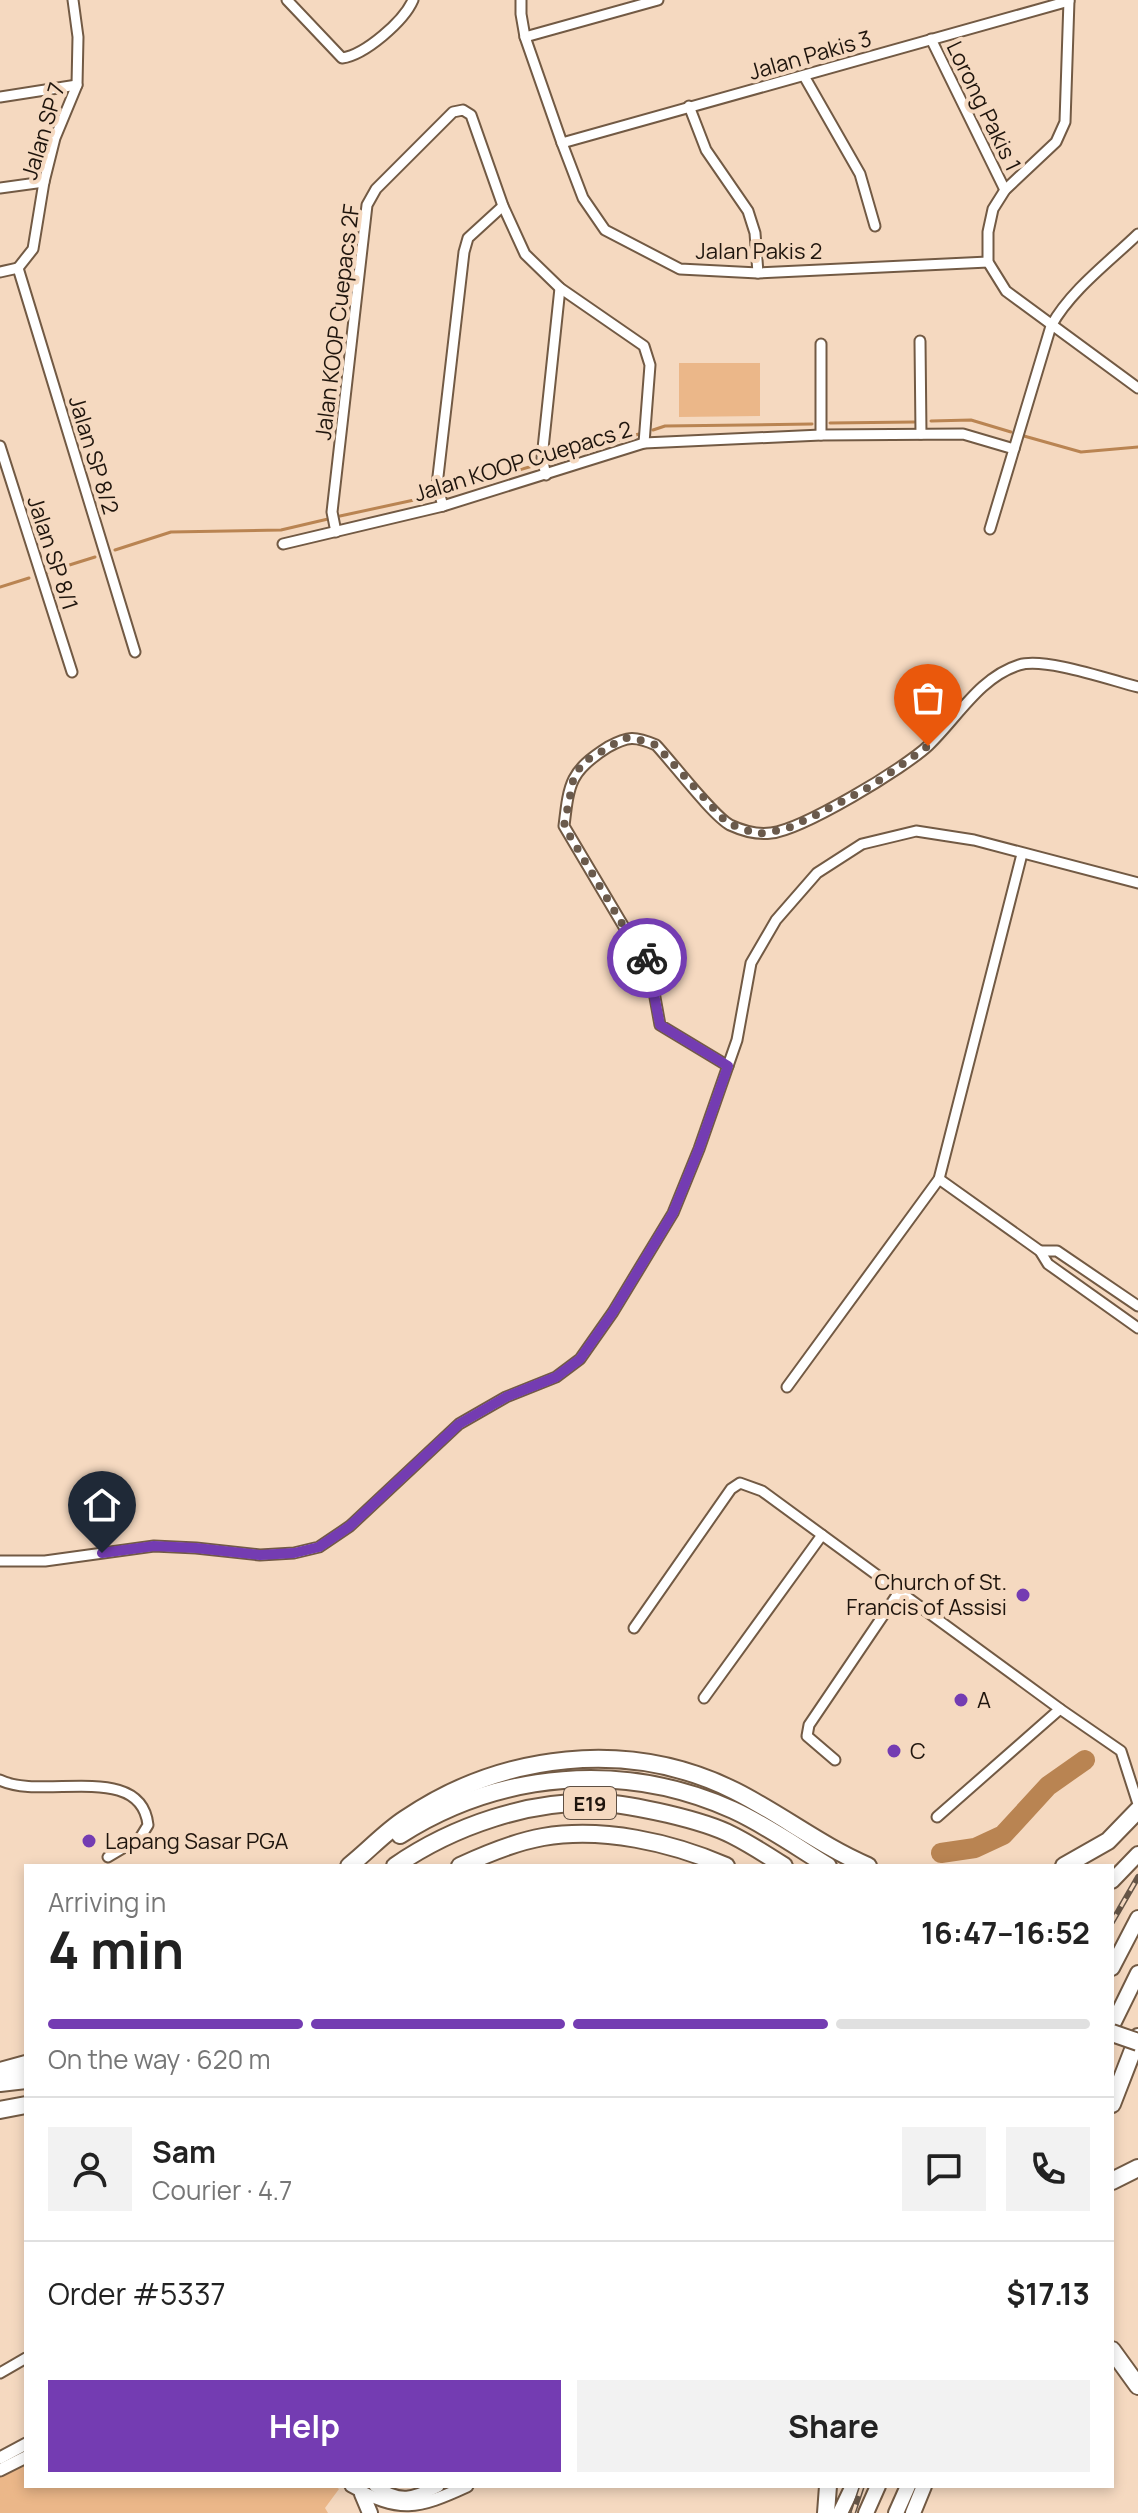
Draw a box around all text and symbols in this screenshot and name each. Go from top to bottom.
street label: Jalan Pakis 3 [745,23,875,87]
street label: Lorong Pakis 1 [940,36,1028,176]
street label: Jalan SP 7 [14,79,72,183]
street label: Jalan KOOP Cuepacs 2F [308,202,366,442]
street label: Jalan Pakis 2 [696,236,822,266]
street label: Jalan SP 8/2 [62,392,126,518]
street label: Jalan KOOP Cuepacs 2 [410,414,636,508]
street label: Jalan SP 8/1 [20,492,86,614]
pin [894,664,962,746]
icon: bag [906,676,950,720]
courier [607,918,687,998]
icon: bike [625,936,669,980]
pin [68,1471,136,1553]
icon: home [80,1483,124,1527]
place label: Church of St. Francis of Assisi [846,1567,1007,1622]
marker: Church of St. Francis of Assisi [1014,1586,1032,1604]
place label: A [977,1685,991,1715]
marker: A [952,1691,970,1709]
place label: C [910,1736,926,1766]
marker: C [885,1742,903,1760]
road number: E19 [564,1787,616,1819]
place label: Lapang Sasar PGA [105,1826,288,1856]
marker: Lapang Sasar PGA [80,1832,98,1850]
text: Arriving in [48,1884,166,1920]
text: 16:47–16:52 [921,1912,1090,1953]
text: 4 min [48,1914,184,1985]
text: On the way · 620 m [48,2041,271,2077]
button: person [48,2127,132,2211]
button: chat [902,2127,986,2211]
button: phone [1006,2127,1090,2211]
text: Sam [152,2131,216,2172]
text: Courier · 4.7 [152,2172,292,2208]
text: Order #5337 [48,2273,226,2314]
text: $17.13 [1006,2273,1090,2314]
button: Help [48,2380,561,2472]
button: Share [577,2380,1090,2472]

